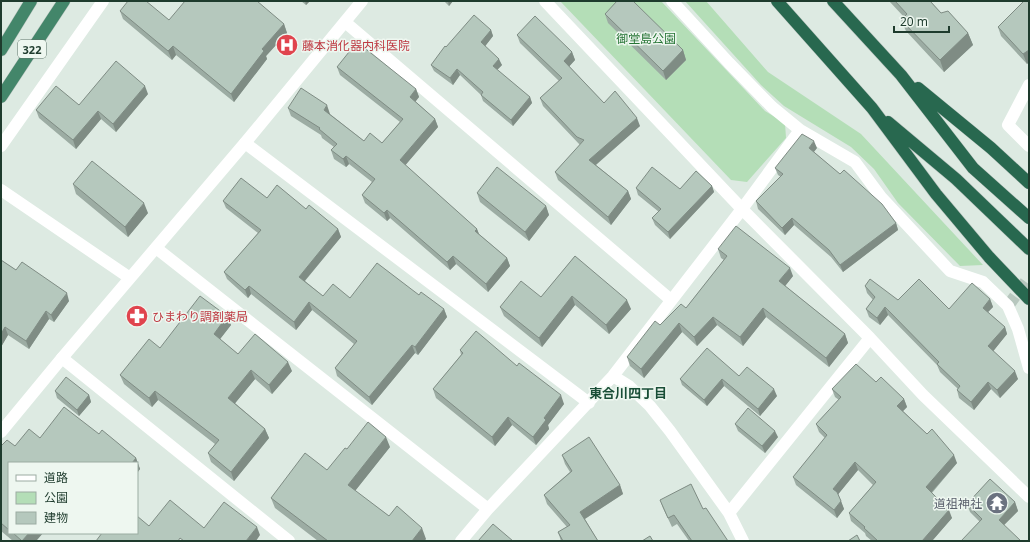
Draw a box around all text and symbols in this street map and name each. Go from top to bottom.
scale bar [894,8,949,34]
text: 20 m [900,13,928,30]
park label: 御堂島公園 [616,30,676,47]
hospital icon: 藤本消化器内科医院 [274,32,300,58]
place label: 藤本消化器内科医院 [302,37,410,54]
road number: 322 [18,40,46,58]
pharmacy icon: ひまわり調剤薬局 [124,303,150,329]
place label: ひまわり調剤薬局 [152,308,248,325]
district label: 東合川四丁目 [589,384,667,402]
legend [8,462,138,534]
text: 道路 [44,469,68,486]
text: 公園 [44,489,68,506]
temple icon: 道祖神社 [984,490,1010,516]
place label: 道祖神社 [934,495,982,512]
text: 建物 [44,509,68,526]

